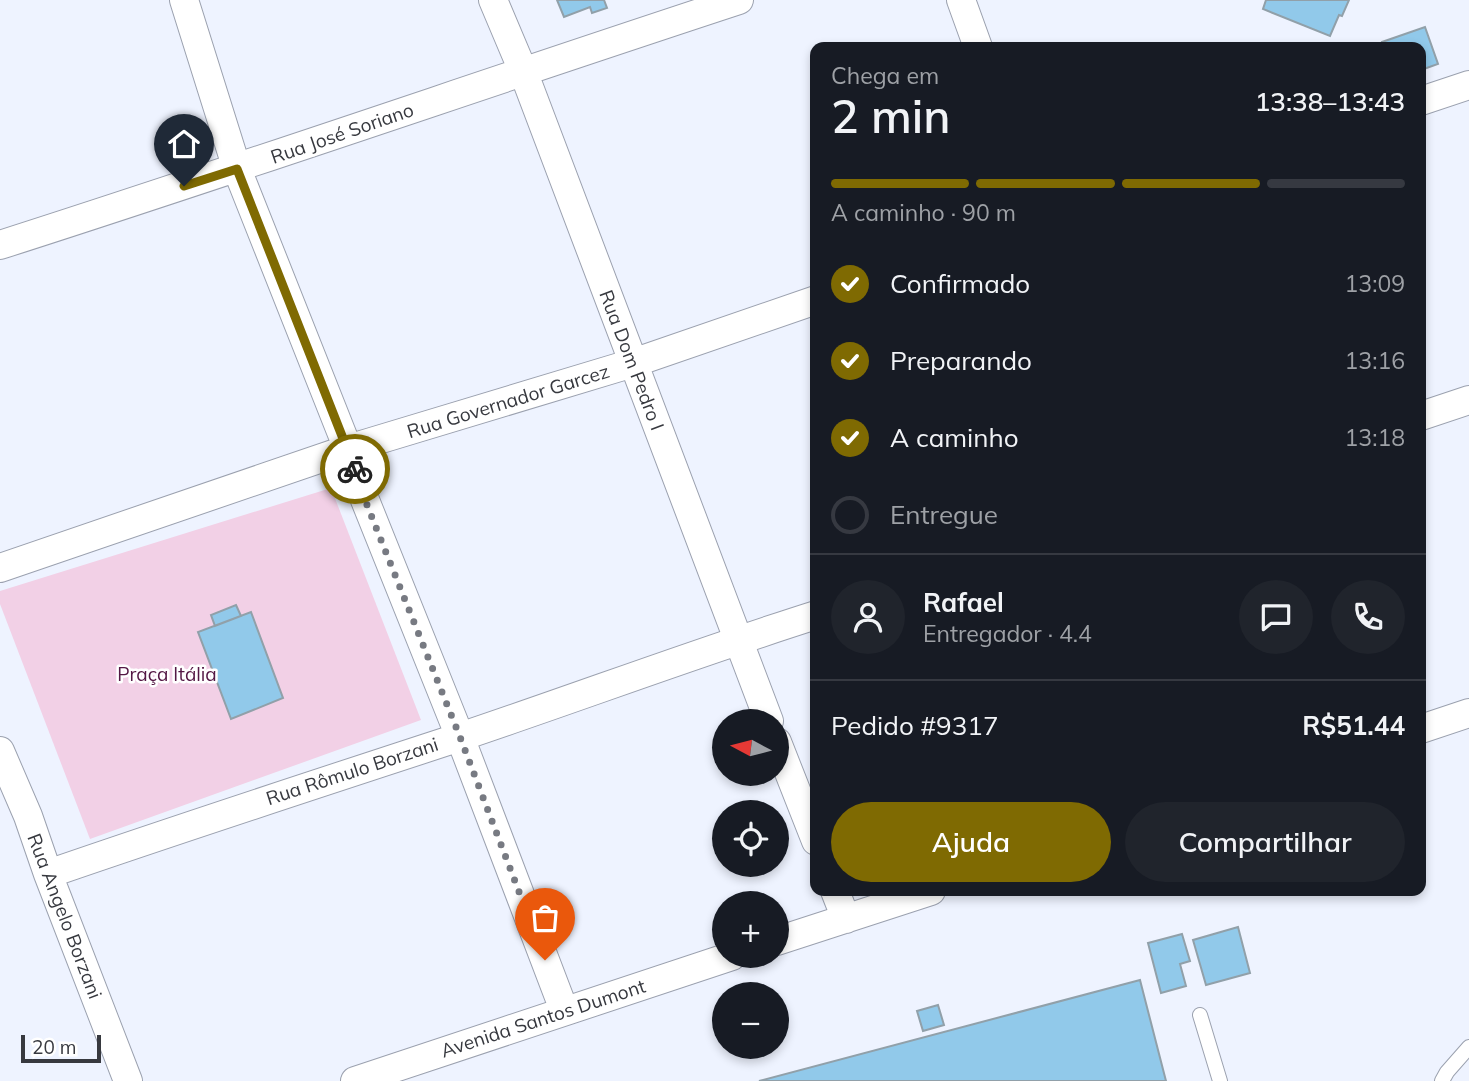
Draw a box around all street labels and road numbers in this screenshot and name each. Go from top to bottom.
street label: Rua José Soriano [267,97,417,169]
street label: Rua Dom Pedro I [594,286,670,434]
street label: Rua Governador Garcez [404,359,612,443]
street label: Rua Rômulo Borzani [263,732,441,810]
street label: Rua Angelo Borzani [22,830,108,1002]
street label: Avenida Santos Dumont [438,973,649,1062]

